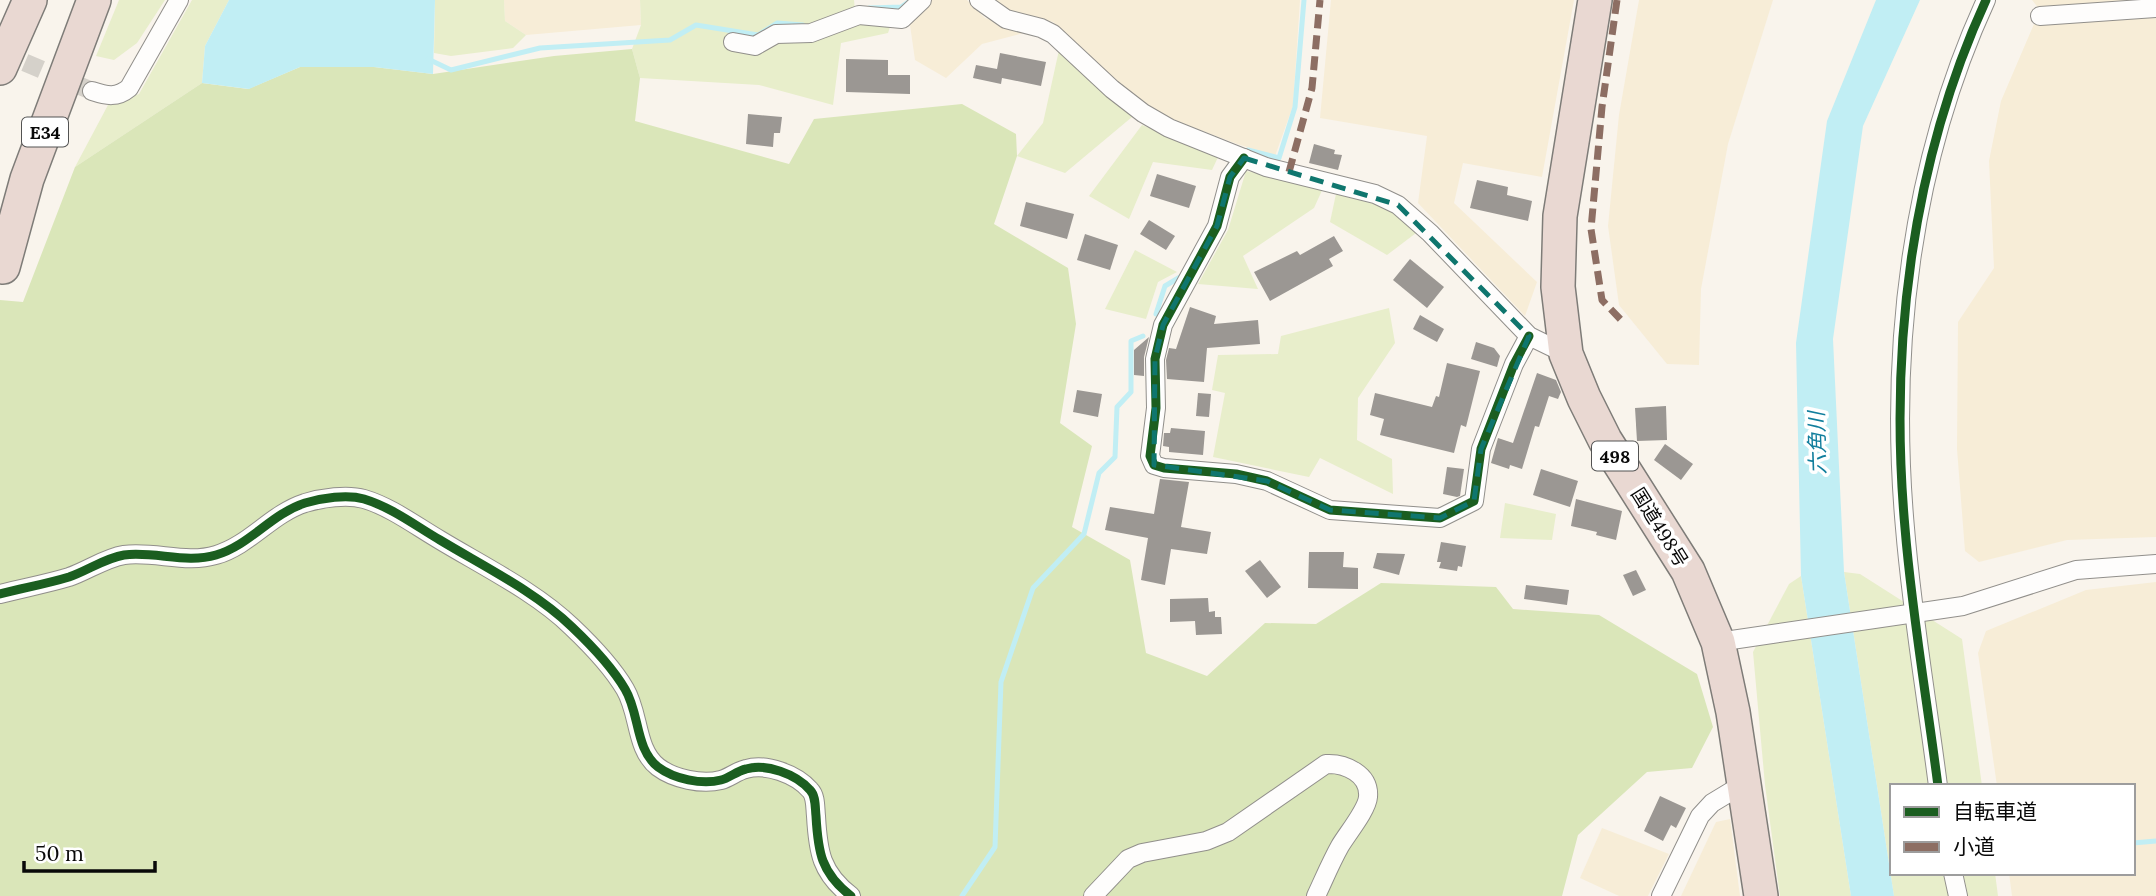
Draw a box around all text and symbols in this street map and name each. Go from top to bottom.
road number: E34 [22,118,68,146]
water label: 六角川 [1802,409,1832,475]
road number: 498 [1592,442,1638,470]
street label: 国道498号 [1626,483,1694,571]
legend [1890,784,2135,875]
text: 自転車道 [1953,798,2037,825]
scale bar [24,830,156,874]
text: 小道 [1953,833,1995,860]
text: 50 m [35,840,84,867]

